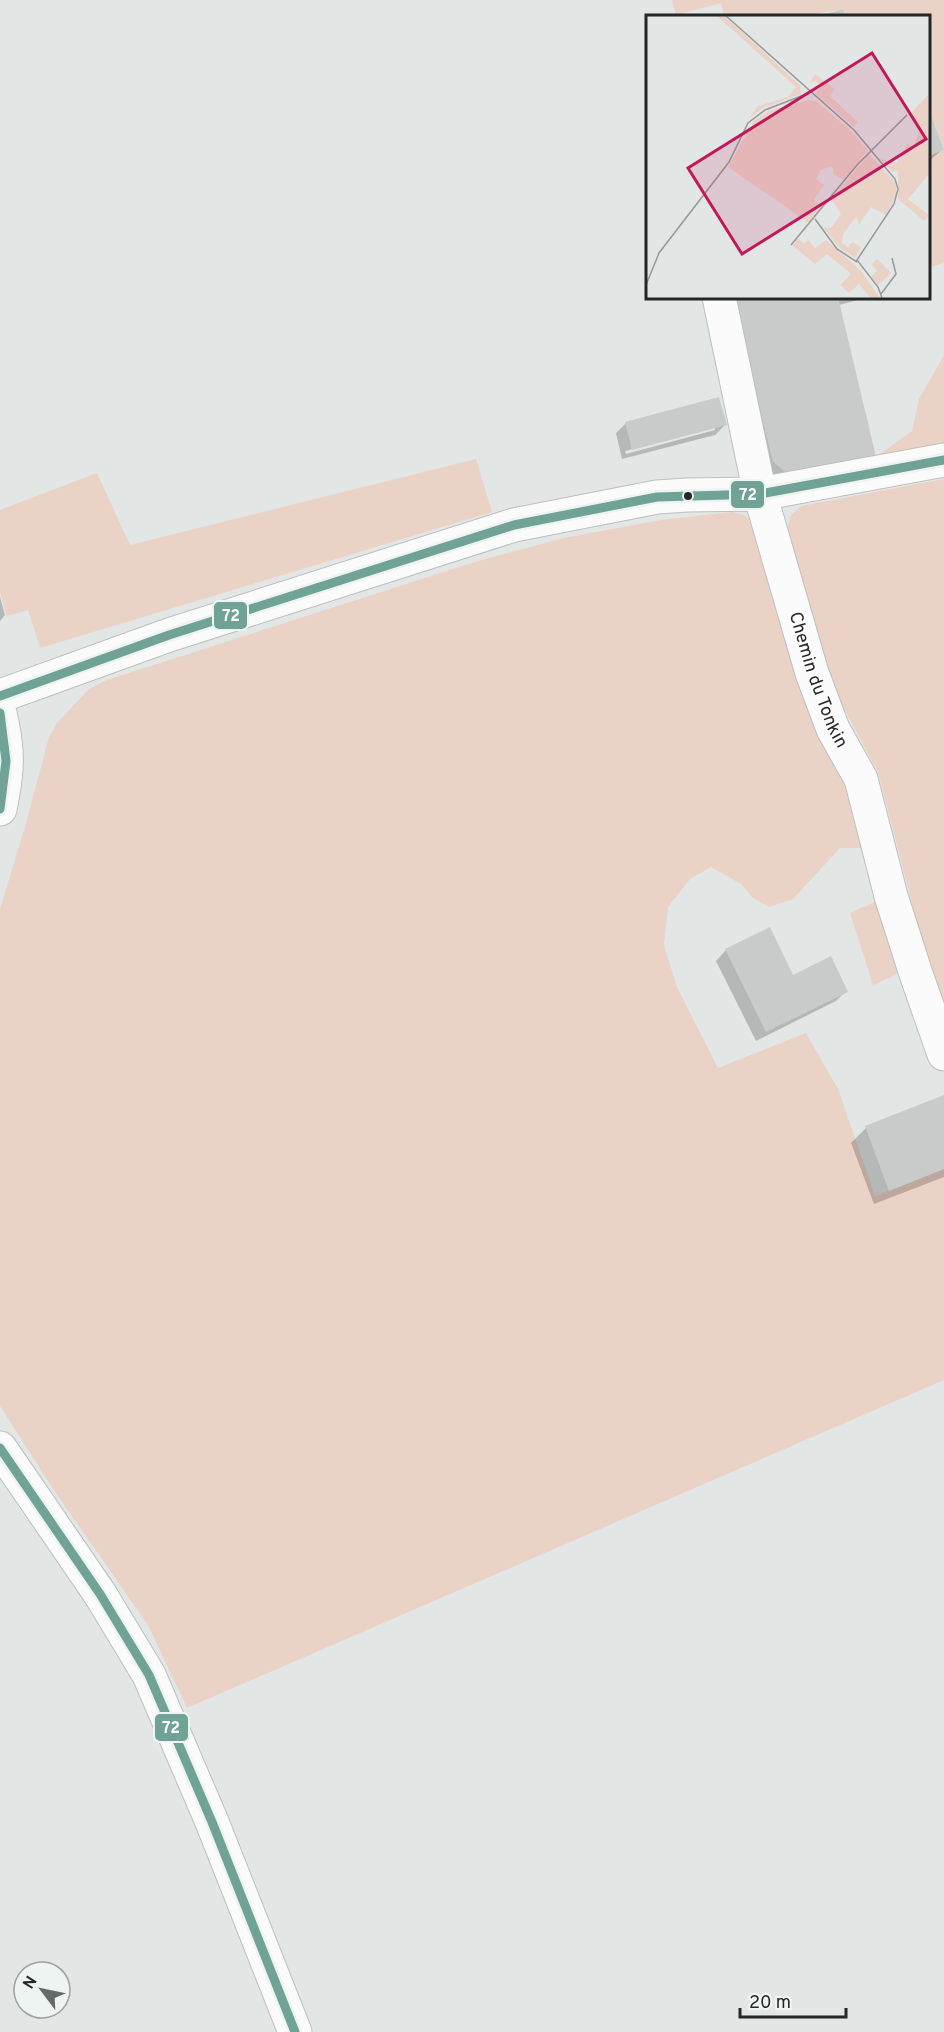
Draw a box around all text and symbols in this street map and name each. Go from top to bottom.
inset map [646,15,929,298]
line badge: 72 [730,480,765,509]
text: 72 [739,486,757,506]
unlabelled marker [682,490,694,502]
line badge: 72 [213,601,248,630]
text: 72 [222,607,240,627]
street label: Chemin du Tonkin [783,609,853,752]
line badge: 72 [154,1713,189,1742]
text: 72 [162,1719,180,1739]
north arrow [12,1960,72,2020]
text: N [19,1973,43,1993]
scale bar [740,1981,846,2019]
text: 20 m [749,1992,791,2015]

